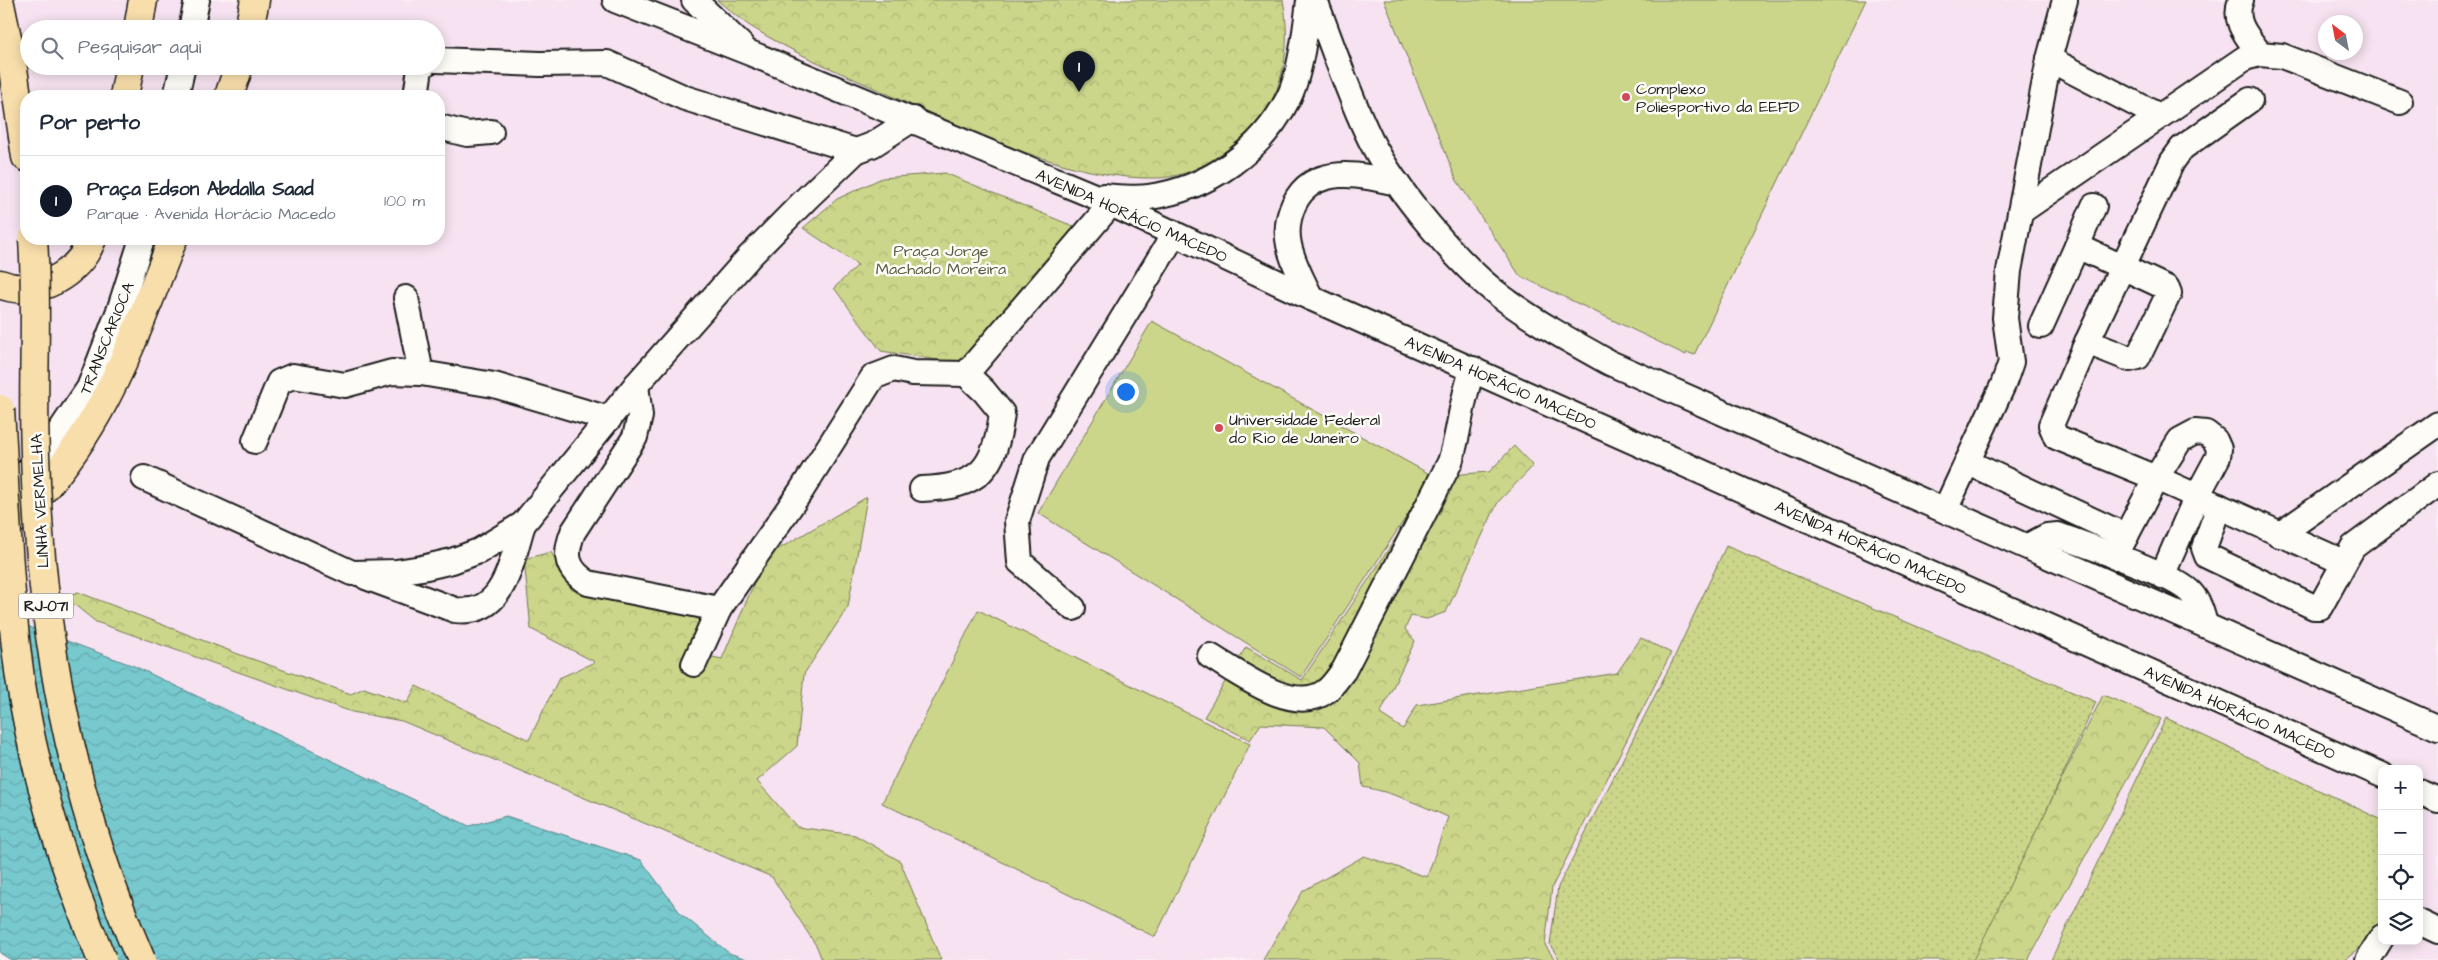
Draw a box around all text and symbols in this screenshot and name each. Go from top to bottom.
north arrow [2318,15,2363,60]
search box [20,20,445,75]
icon: search [38,34,66,62]
text: Pesquisar aqui [78,34,201,61]
pin: 1 [1063,51,1095,92]
place label: Complexo Poliesportivo da EEFD [1636,78,1799,118]
marker: Complexo Poliesportivo da EEFD [1620,91,1632,103]
text: Por perto [40,108,140,137]
street label: AVENIDA HORÁCIO MACEDO [1032,164,1231,268]
text: Praça Edson Abdalla Saad [87,176,314,203]
text: 1 [55,190,57,212]
text: 100 m [384,190,425,212]
text: Parque · Avenida Horácio Macedo [87,203,336,225]
park label: Praça Jorge Machado Moreira [876,240,1006,280]
street label: TRANSCARIOCA [74,279,140,398]
street label: AVENIDA HORÁCIO MACEDO [1401,331,1600,435]
your location [1113,379,1139,405]
place label: Universidade Federal do Rio de Janeiro [1229,409,1380,449]
marker: Universidade Federal do Rio de Janeiro [1213,422,1225,434]
street label: LINHA VERMELHA [25,433,55,569]
street label: AVENIDA HORÁCIO MACEDO [1771,496,1970,600]
road number: RJ-071 [18,594,74,618]
street label: AVENIDA HORÁCIO MACEDO [2140,661,2339,765]
map controls [2378,765,2423,945]
button: + [2378,765,2423,810]
button: − [2378,810,2423,855]
button: locate [2378,855,2423,900]
button: layers [2378,900,2423,945]

